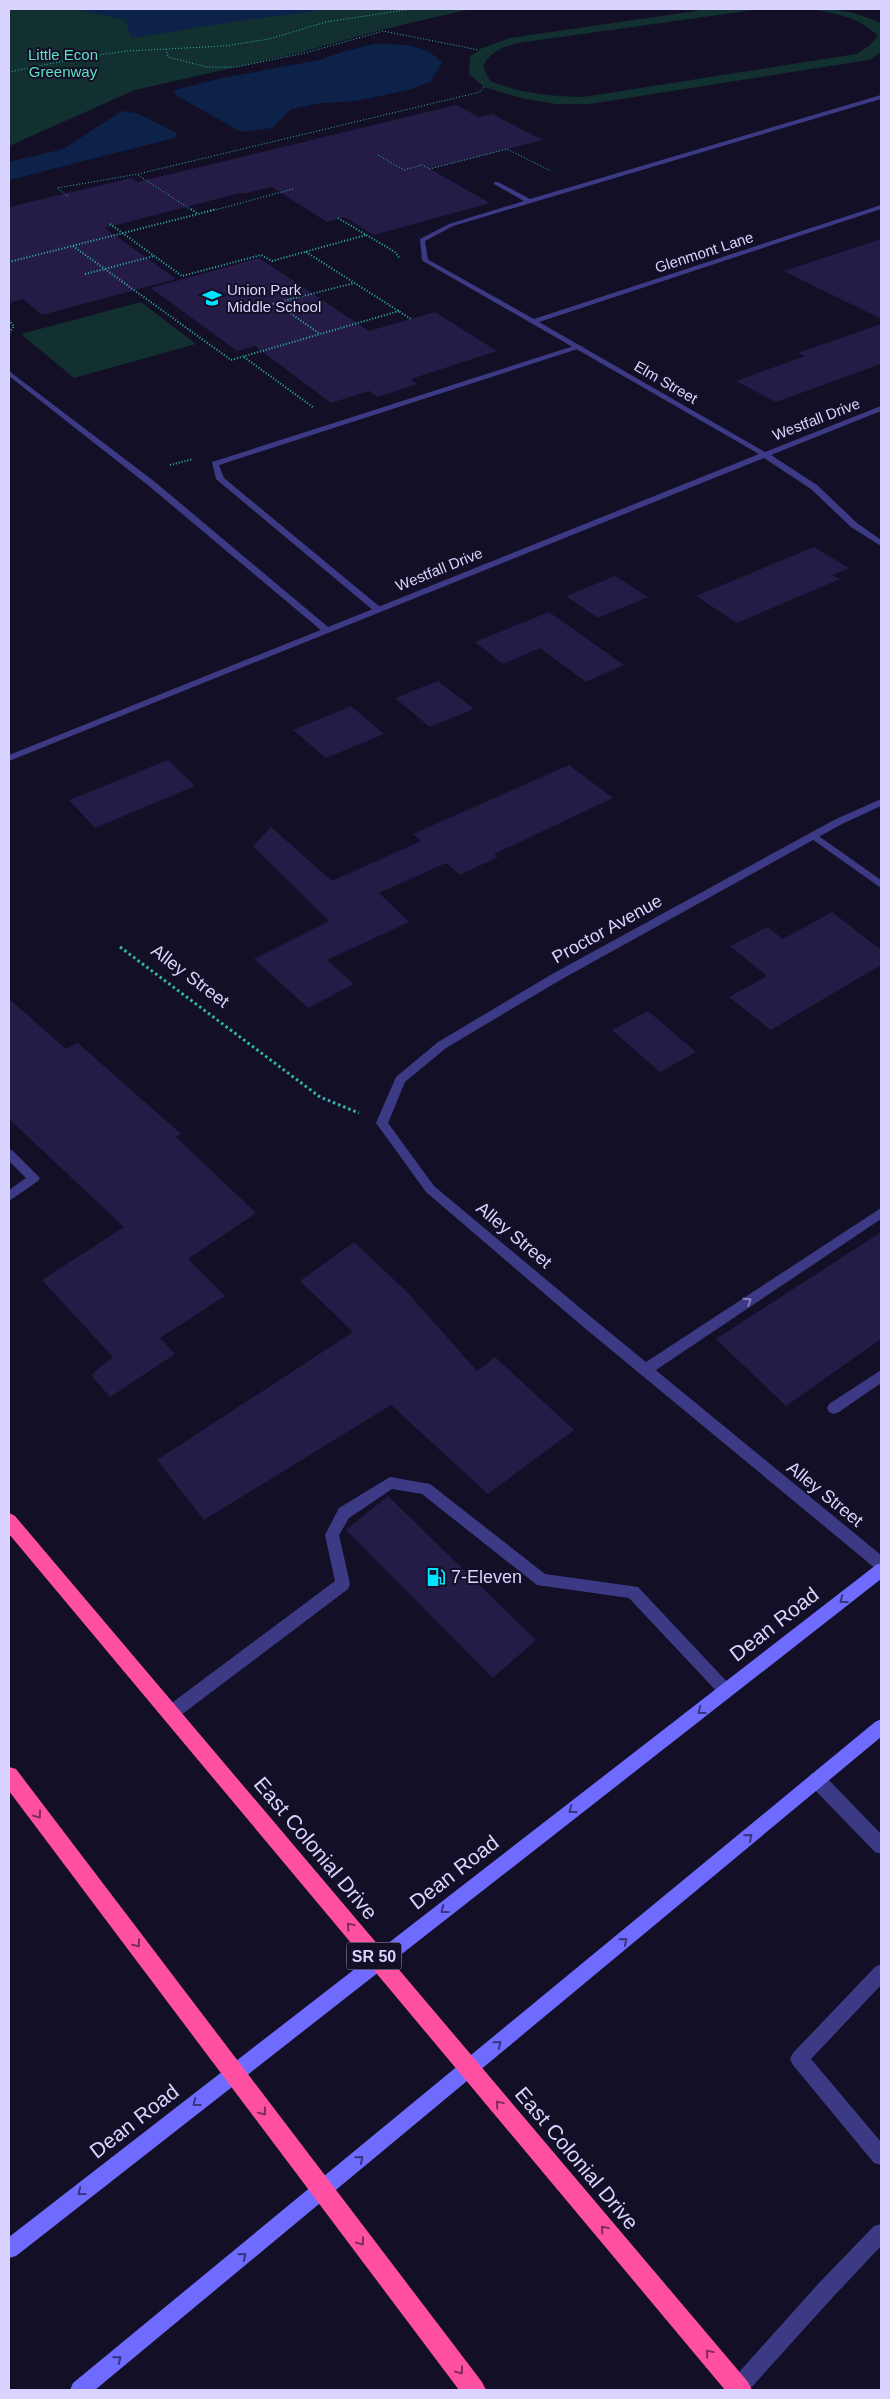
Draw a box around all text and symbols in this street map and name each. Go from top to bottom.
park label: Little Econ Greenway [28,46,98,80]
street label: Glenmont Lane [653,228,755,276]
place label: Union Park Middle School [227,281,321,315]
school or university icon: Union Park Middle School [201,287,223,309]
street label: Elm Street [631,357,701,407]
street label: Westfall Drive [770,395,862,443]
street label: Westfall Drive [393,544,485,594]
street label: Proctor Avenue [548,890,666,968]
street label: Alley Street [147,940,233,1012]
street label: Alley Street [472,1198,556,1272]
one-way arrow [742,1298,751,1308]
street label: Alley Street [783,1457,867,1531]
fuel station icon: 7-Eleven [425,1566,447,1588]
place label: 7-Eleven [451,1567,522,1587]
street label: Dean Road [725,1582,823,1666]
one-way arrow [840,1595,849,1603]
one-way arrow [698,1705,707,1713]
street label: East Colonial Drive [250,1772,382,1924]
one-way arrow [569,1805,578,1813]
one-way arrow [33,1809,41,1818]
street label: Dean Road [405,1830,503,1914]
one-way arrow [743,1834,752,1843]
one-way arrow [440,1904,449,1913]
one-way arrow [346,1923,355,1932]
one-way arrow [618,1937,627,1946]
one-way arrow [131,1938,140,1948]
road number: SR 50 [346,1942,402,1970]
one-way arrow [493,2041,502,2050]
street label: Dean Road [85,2079,183,2163]
street label: East Colonial Drive [511,2082,643,2234]
one-way arrow [192,2098,201,2107]
one-way arrow [496,2101,505,2110]
one-way arrow [258,2106,266,2115]
one-way arrow [354,2157,363,2165]
one-way arrow [78,2187,87,2195]
one-way arrow [601,2225,610,2234]
one-way arrow [356,2236,364,2245]
one-way arrow [238,2253,247,2262]
one-way arrow [706,2350,714,2359]
one-way arrow [112,2357,121,2365]
one-way arrow [454,2365,462,2374]

